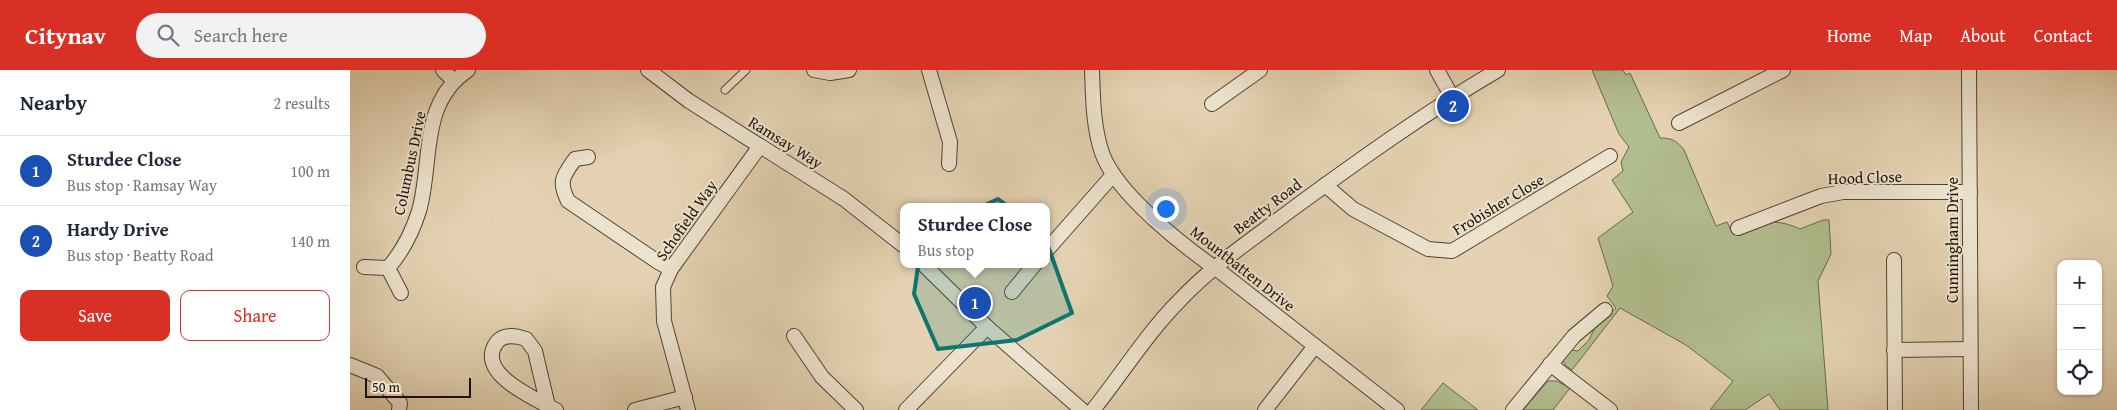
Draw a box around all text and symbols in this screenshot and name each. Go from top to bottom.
search box [136,13,486,58]
text: Citynav [25,18,106,53]
icon: search [154,21,182,49]
text: Search here [194,21,288,49]
text: Home [1827,22,1871,49]
text: Map [1899,22,1932,49]
text: About [1960,22,2006,49]
text: Contact [2034,22,2092,49]
text: Nearby [20,87,87,118]
pin: 2 [1437,87,1469,125]
text: 2 results [273,91,330,115]
street label: Columbus Drive [386,109,432,217]
street label: Ramsay Way [744,110,828,174]
text: Sturdee Close [67,145,182,173]
text: 1 [32,159,40,183]
text: 100 m [290,159,330,183]
street label: Hood Close [1827,164,1903,190]
street label: Frobisher Close [1448,167,1548,241]
street label: Beatty Road [1228,172,1307,240]
text: Bus stop · Ramsay Way [67,173,217,197]
street label: Schofield Way [649,175,723,265]
street label: Cunningham Drive [1940,177,1964,303]
your location [1153,196,1179,222]
popup [900,203,1050,268]
text: Sturdee Close [918,210,1032,238]
text: Hardy Drive [67,215,169,243]
street label: Mountbatten Drive [1185,219,1301,317]
text: 2 [32,229,40,253]
text: 140 m [290,229,330,253]
text: Bus stop [918,238,974,262]
text: Bus stop · Beatty Road [67,243,214,267]
map controls [2057,260,2102,395]
button: + [2057,260,2102,305]
pin: 1 [959,284,991,322]
button: Save [20,290,170,341]
button: Share [180,290,330,341]
button: − [2057,305,2102,350]
button: locate [2057,350,2102,395]
scale bar [365,375,471,398]
text: 50 m [372,377,400,397]

